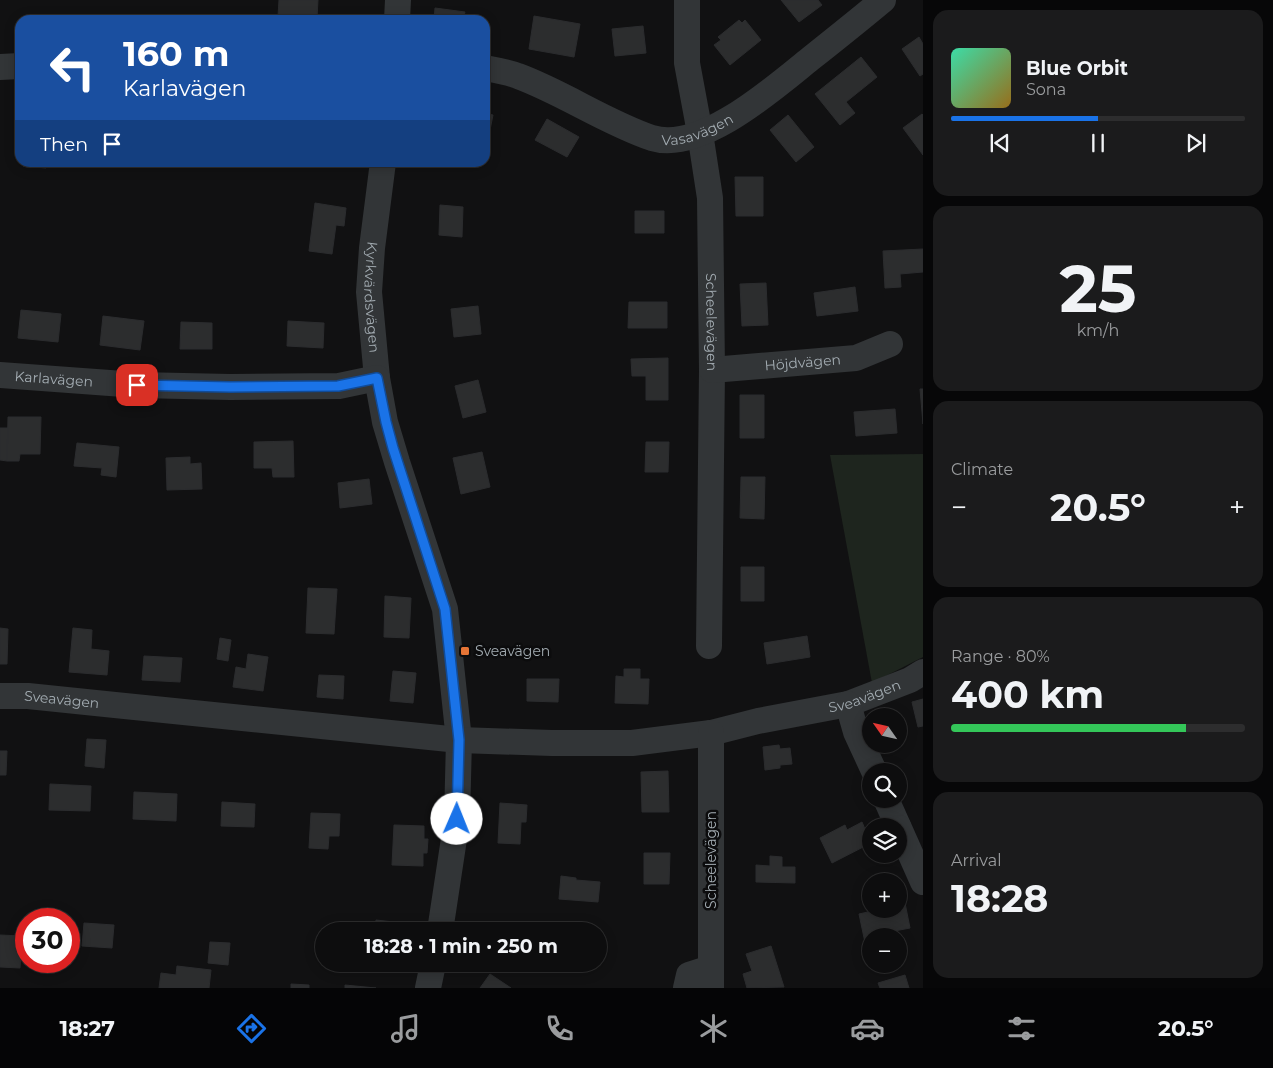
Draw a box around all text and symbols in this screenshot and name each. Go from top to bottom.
text: 160 m [123,32,229,75]
icon: left [40,35,105,100]
text: Blue Orbit [1026,57,1128,80]
text: Karlavägen [123,75,246,102]
text: Sona [1026,80,1066,99]
street label: Vasavägen [661,110,736,149]
icon: previous [986,129,1014,157]
icon: pause [1084,129,1112,157]
icon: next [1182,129,1210,157]
icon: arrive [98,130,126,158]
text: Then [40,133,88,156]
street label: Kyrkvärdsvägen [360,240,384,353]
text: 25 [1059,249,1137,328]
street label: Scheelevägen [702,273,721,371]
text: km/h [1077,321,1119,340]
street label: Höjdvägen [764,350,842,375]
pin [116,364,158,406]
street label: Karlavägen [14,367,94,391]
icon: arrive [123,371,151,399]
text: Climate [951,460,1013,479]
text: 20.5° [1050,484,1146,531]
text: − [951,490,967,524]
text: + [1229,490,1245,524]
place label: Sveavägen [475,642,550,660]
marker: Sveavägen [459,645,471,657]
text: Range · 80% [951,647,1050,666]
text: 400 km [951,671,1104,718]
street label: Sveavägen [827,676,903,717]
street label: Sveavägen [23,687,100,712]
north arrow [862,708,908,752]
map controls [862,708,907,973]
button: search [862,763,907,808]
position arrow [430,792,482,844]
street label: Scheelevägen [702,811,720,909]
button: layers [862,818,907,863]
text: Arrival [951,851,1001,870]
button: + [862,873,907,918]
text: 18:28 [951,875,1048,922]
speed limit sign: 30 [15,908,80,973]
button: − [862,928,907,973]
text: 18:28 · 1 min · 250 m [364,935,558,958]
icon: directions [234,1011,269,1046]
icon: music [388,1011,423,1046]
icon: phone [542,1011,577,1046]
icon: climate [696,1011,731,1046]
icon: car [850,1011,885,1046]
icon: filters [1004,1011,1039,1046]
text: 18:27 [59,1015,115,1042]
text: 20.5° [1158,1015,1213,1042]

